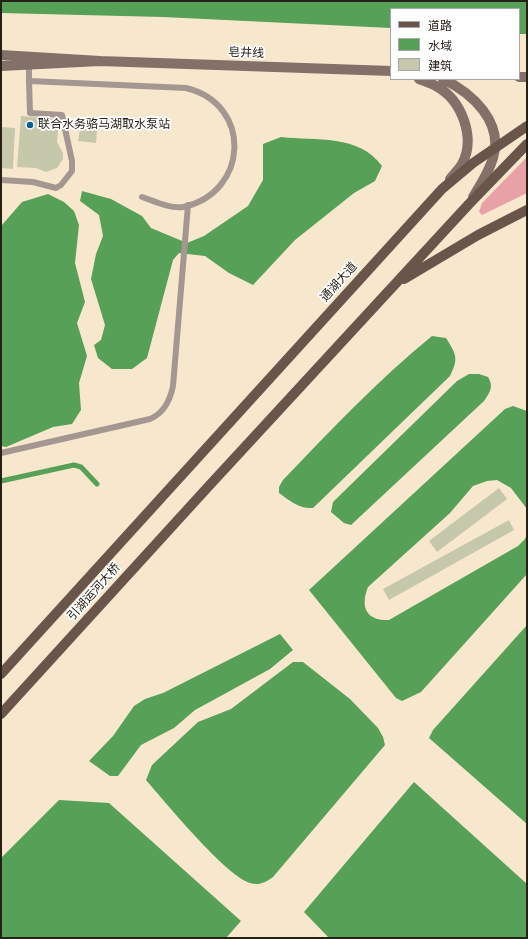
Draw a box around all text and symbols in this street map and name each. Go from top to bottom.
legend [390,8,520,80]
text: 道路 [428,18,452,33]
text: 水域 [428,38,452,53]
street label: 皂井线 [228,45,264,61]
text: 建筑 [428,58,452,73]
place label: 联合水务骆马湖取水泵站 [38,118,170,132]
marker: 联合水务骆马湖取水泵站 [25,120,35,130]
street label: 通湖大道 [318,259,360,305]
street label: 引湖运河大桥 [65,560,123,624]

